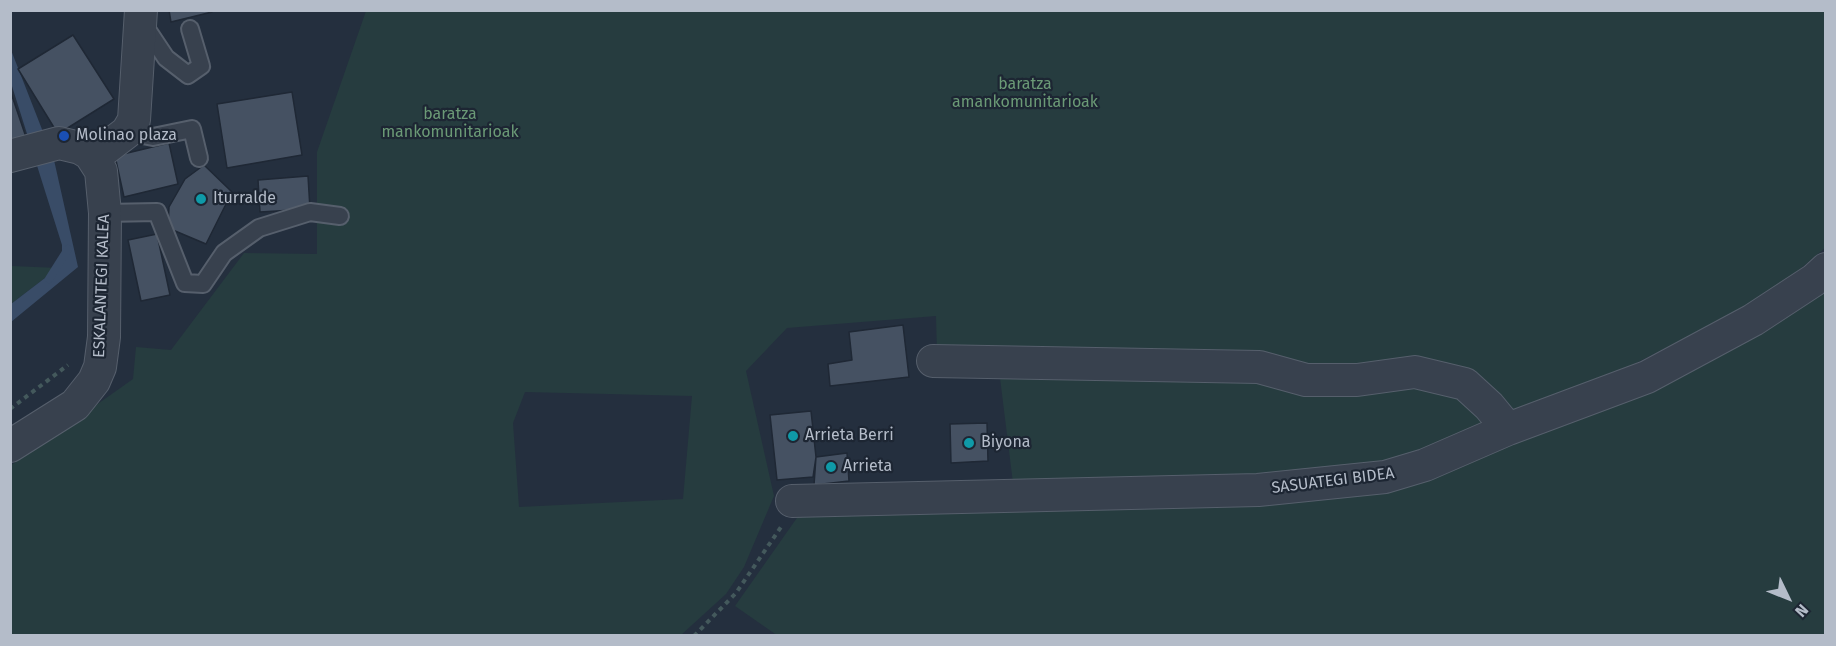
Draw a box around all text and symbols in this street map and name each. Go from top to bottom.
park label: baratza amankomunitarioak [952,75,1098,113]
park label: baratza mankomunitarioak [381,105,519,143]
place label: Molinao plaza [76,126,177,146]
marker: Molinao plaza [57,129,71,143]
place label: Iturralde [213,189,276,209]
marker: Iturralde [194,192,208,206]
street label: ESKALANTEGI KALEA [90,214,114,358]
place label: Arrieta Berri [805,426,894,446]
marker: Arrieta Berri [786,429,800,443]
place label: Biyona [981,433,1030,453]
marker: Biyona [962,436,976,450]
place label: Arrieta [843,457,892,477]
marker: Arrieta [824,460,838,474]
street label: SASUATEGI BIDEA [1271,464,1395,498]
north arrow [1758,568,1818,628]
text: N [1791,600,1812,621]

